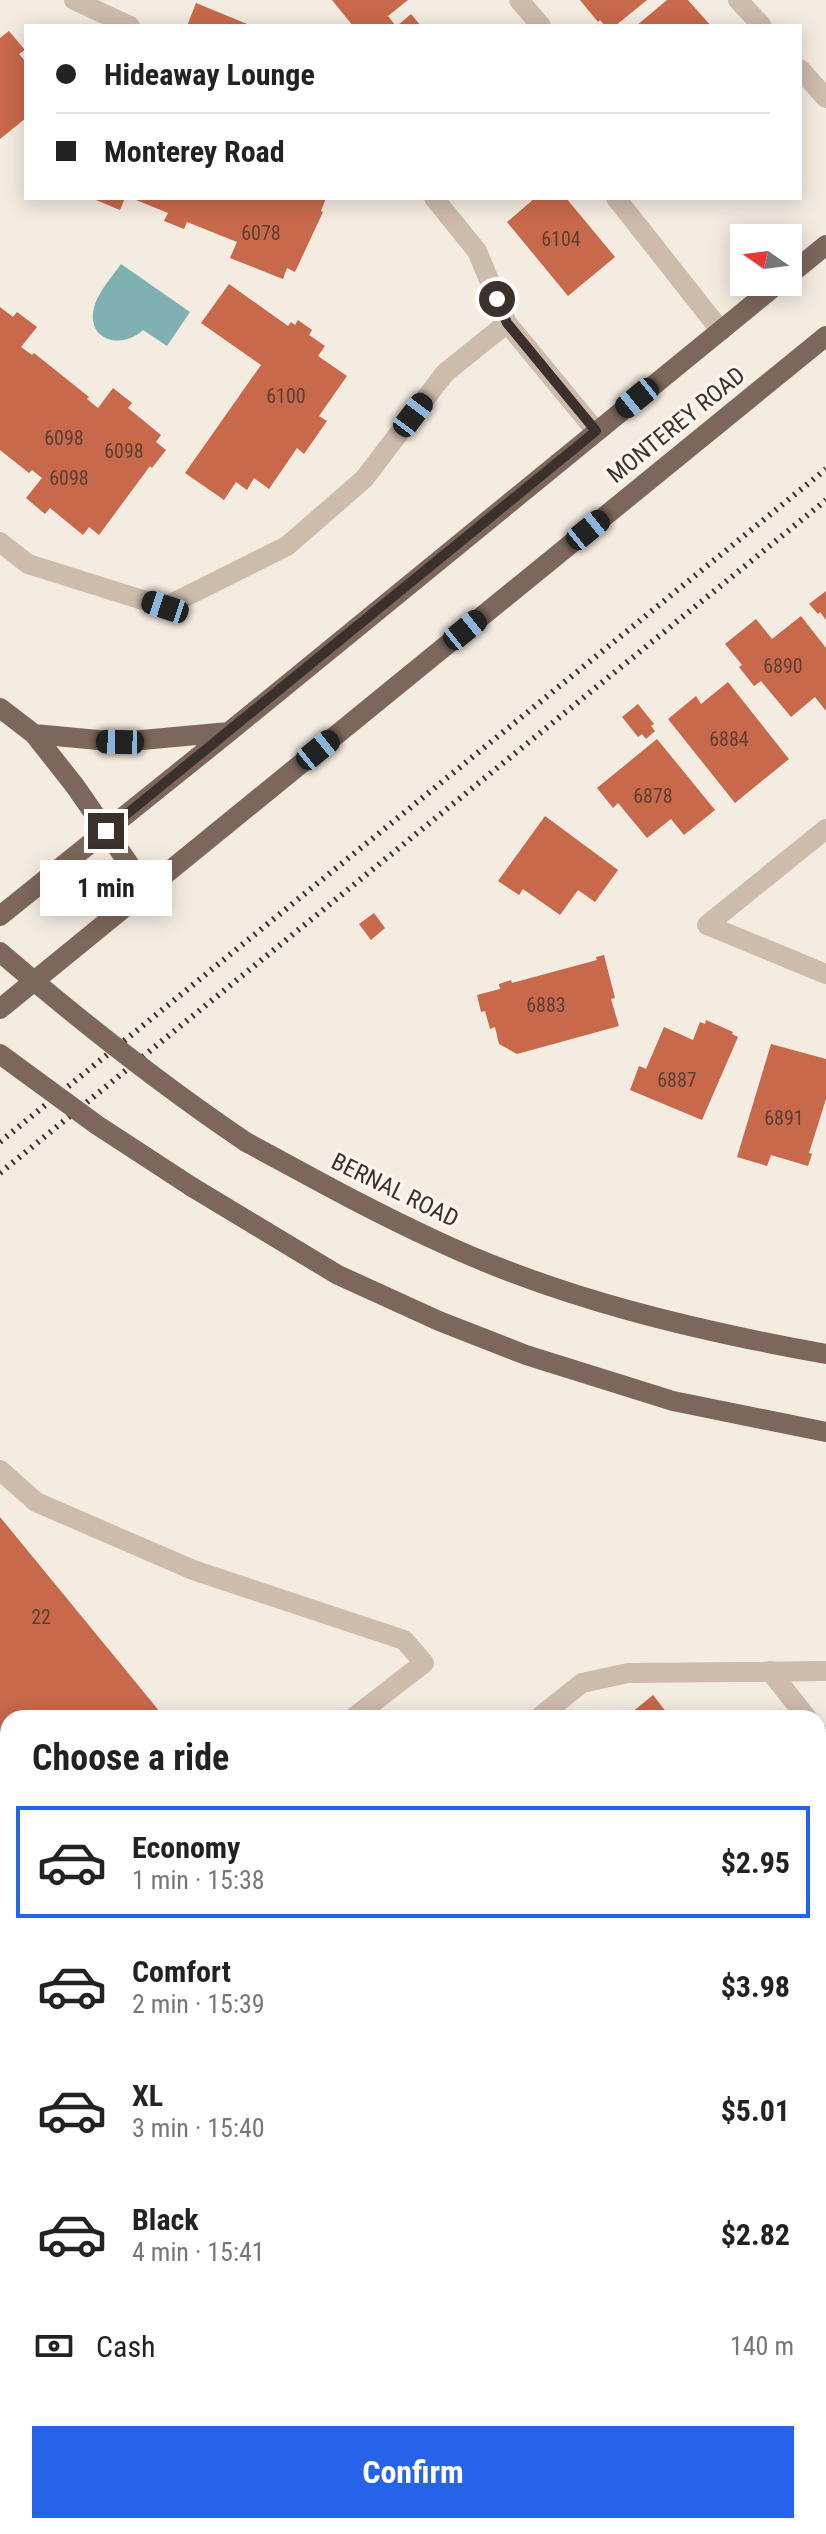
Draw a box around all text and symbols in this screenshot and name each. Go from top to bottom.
text: Hideaway Lounge [104,57,315,92]
text: Monterey Road [104,134,285,169]
house number: 6078 [241,221,281,245]
north arrow [730,224,802,296]
map controls [730,224,802,296]
house number: 6104 [541,227,581,251]
route start [479,281,515,317]
street label: MONTEREY ROAD [602,361,750,489]
car [611,374,663,422]
house number: 6100 [266,384,306,408]
car [389,389,437,441]
house number: 6098 [44,426,84,450]
house number: 6098 [104,439,144,463]
house number: 6098 [49,466,89,490]
car [562,506,614,554]
car [138,588,192,626]
car [439,606,491,654]
house number: 6890 [763,654,803,678]
car [292,726,344,774]
house number: 6884 [709,727,749,751]
car [96,730,144,754]
house number: 6878 [633,784,673,808]
route end [88,813,124,849]
callout: 1 min [40,859,172,915]
text: 1 min [77,873,135,903]
house number: 6883 [526,993,566,1017]
house number: 6887 [657,1068,697,1092]
house number: 6891 [764,1106,804,1130]
street label: BERNAL ROAD [327,1147,463,1233]
house number: 22 [31,1605,51,1629]
text: Choose a ride [32,1737,229,1779]
icon: car [36,1826,108,1898]
text: Economy [132,1830,240,1865]
text: $2.95 [721,1845,790,1880]
text: 1 min · 15:38 [132,1865,265,1895]
icon: car [36,1950,108,2022]
text: Comfort [132,1954,231,1989]
text: $3.98 [721,1969,790,2004]
text: 2 min · 15:39 [132,1989,265,2019]
icon: car [36,2074,108,2146]
text: XL [132,2078,163,2113]
text: $5.01 [721,2093,790,2128]
text: 3 min · 15:40 [132,2113,265,2143]
icon: car [36,2198,108,2270]
text: Black [132,2202,199,2237]
text: $2.82 [721,2217,790,2252]
text: 4 min · 15:41 [132,2237,265,2267]
icon: cash [32,2324,76,2368]
text: Cash [96,2329,156,2364]
text: 140 m [730,2331,794,2361]
button: Confirm [32,2426,794,2518]

